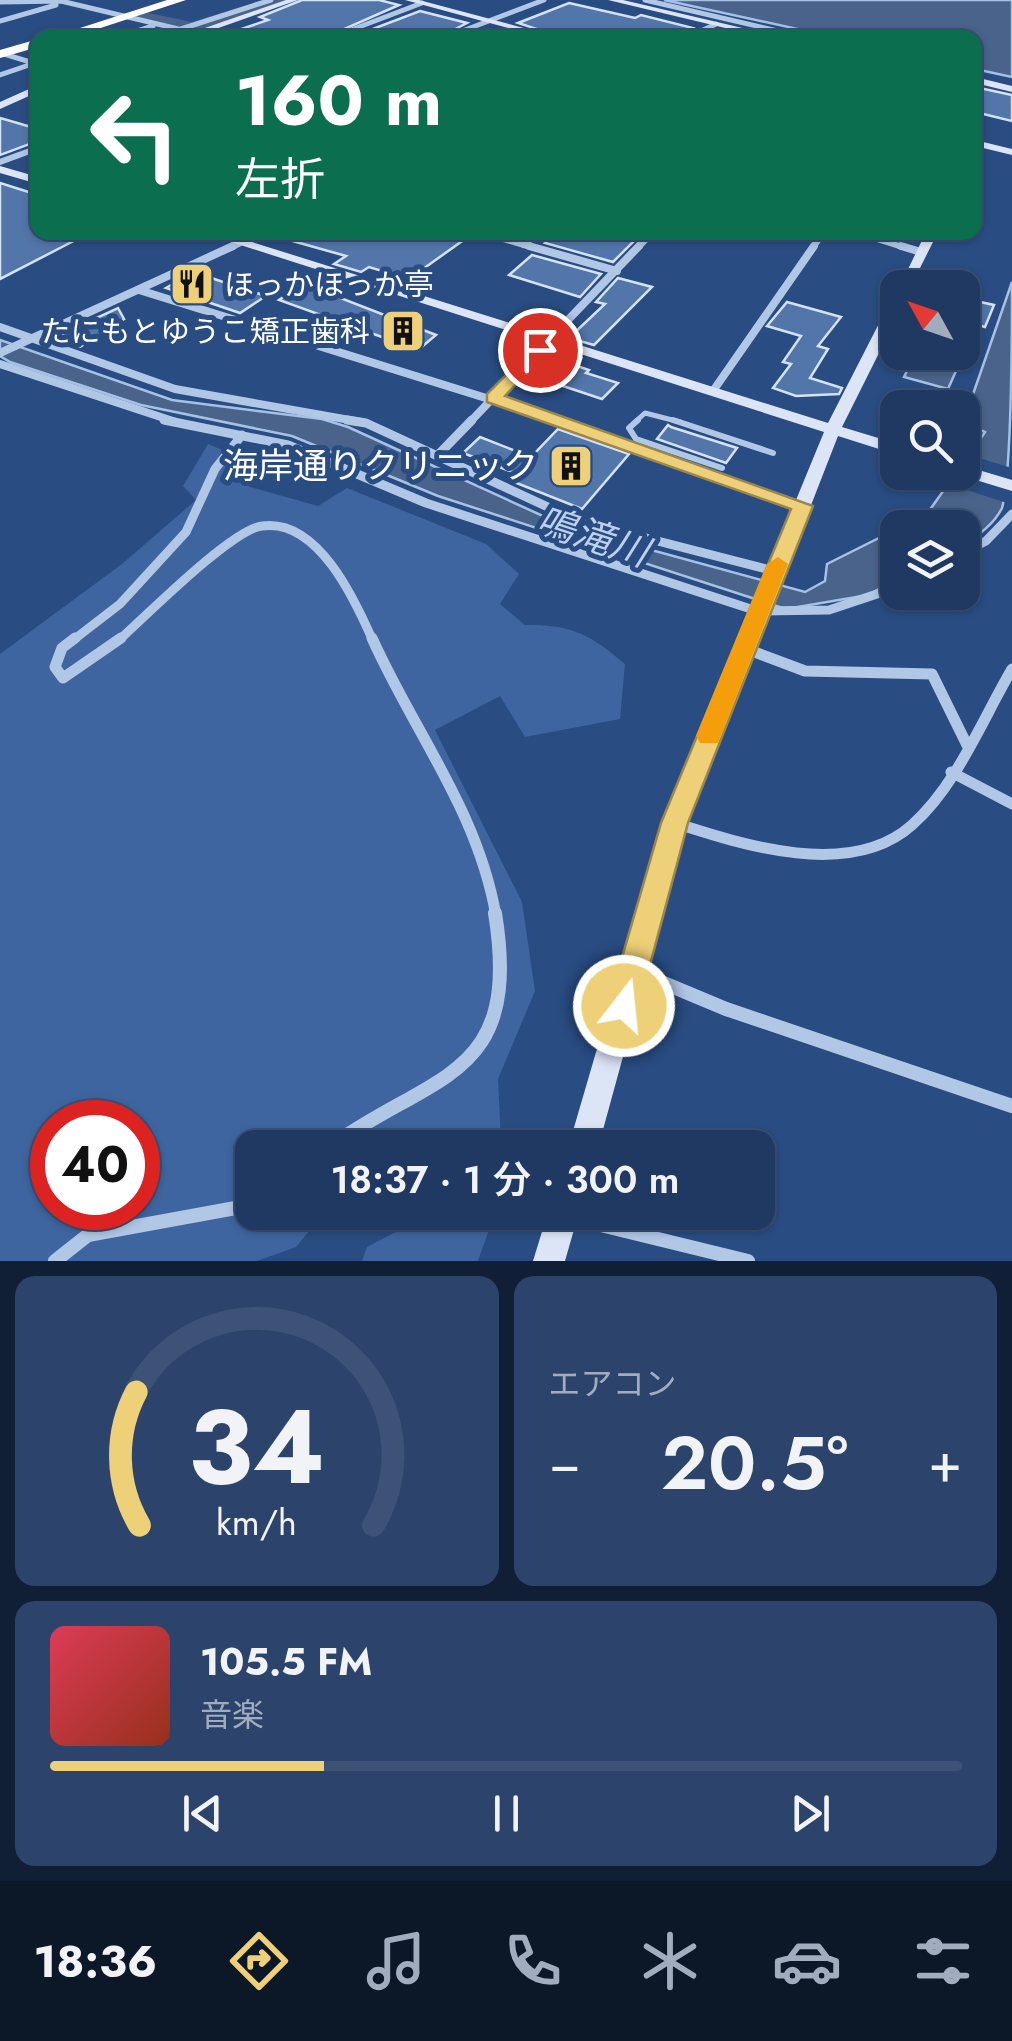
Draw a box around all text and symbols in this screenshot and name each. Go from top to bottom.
text: 160 m [235,50,442,151]
icon: left [70,70,200,200]
text: 左折 [235,147,325,212]
restaurant icon: ほっかほっか亭 [169,261,215,307]
place label: ほっかほっか亭 [224,263,434,306]
north arrow [880,270,980,370]
map controls [880,270,980,610]
building icon: たにもとゆうこ矯正歯科 [380,308,426,354]
pin [498,308,583,393]
place label: たにもとゆうこ矯正歯科 [41,310,370,353]
icon: arrive [513,323,568,378]
button: search [880,390,980,490]
place label: 海岸通りクリニック [223,441,538,491]
building icon: 海岸通りクリニック [548,443,594,489]
water label: 鳴滝川 [530,492,660,581]
button: layers [880,510,980,610]
position arrow [572,954,676,1058]
speed limit sign: 40 [30,1100,160,1230]
text: 18:37 · 1 分 · 300 m [331,1152,679,1207]
text: エアコン [549,1361,677,1407]
text: 34 [188,1372,325,1522]
text: 20.5° [661,1409,848,1517]
text: − [549,1423,581,1503]
text: + [928,1423,962,1503]
text: km/h [216,1497,297,1548]
text: 105.5 FM [200,1634,372,1689]
text: 音楽 [200,1692,264,1738]
icon: previous [175,1786,230,1841]
icon: pause [479,1786,534,1841]
icon: next [783,1786,838,1841]
icon: directions [224,1926,294,1996]
icon: music [361,1926,431,1996]
icon: phone [498,1926,568,1996]
icon: climate [635,1926,705,1996]
icon: car [772,1926,842,1996]
icon: filters [908,1926,978,1996]
text: 18:36 [33,1929,157,1994]

